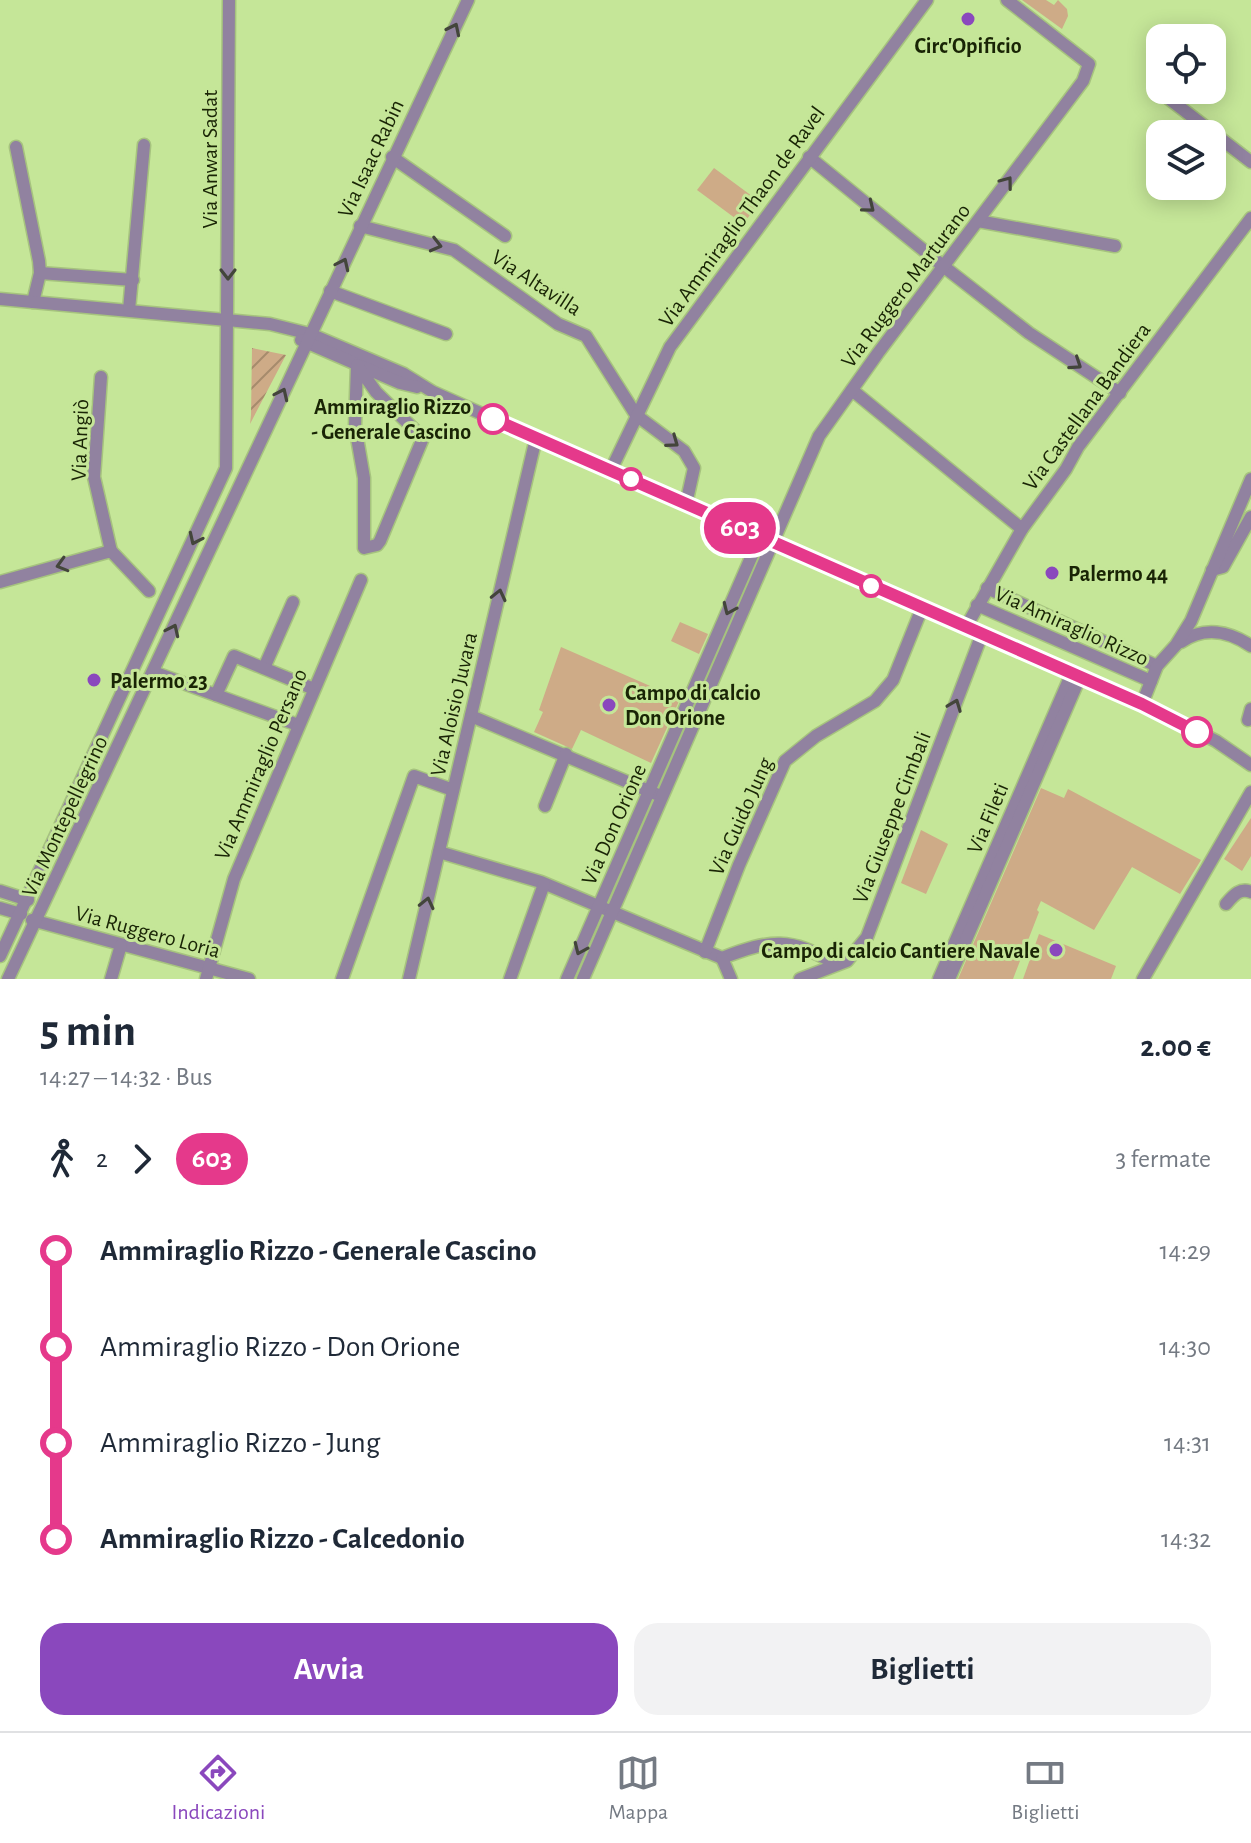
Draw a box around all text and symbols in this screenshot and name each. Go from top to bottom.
marker: Circ'Opificio [959,10,977,28]
one-way arrow [445,22,460,37]
map controls [1146,24,1226,200]
button: locate [1146,24,1226,104]
place label: Circ'Opificio [914,35,1022,57]
street label: Via Anwar Sadat [199,90,221,228]
street label: Via Isaac Rabin [334,96,408,221]
street label: Via Ammiraglio Thaon de Ravel [655,102,829,331]
button: layers [1146,120,1226,200]
one-way arrow [997,177,1012,191]
one-way arrow [860,197,875,211]
street label: Via Ruggero Marturano [837,200,974,372]
one-way arrow [428,236,442,253]
street label: Via Altavilla [488,246,585,320]
one-way arrow [333,257,349,272]
one-way arrow [219,268,237,281]
street label: Via Castellana Bandiera [1019,319,1155,494]
one-way arrow [1067,354,1082,369]
one-way arrow [272,388,288,403]
place label: Ammiraglio Rizzo - Generale Cascino [311,396,471,443]
street label: Via Angiò [68,399,92,482]
marker: Ammiraglio Rizzo - Generale Cascino [478,404,508,434]
one-way arrow [664,432,678,447]
unlabelled marker [620,468,642,490]
line badge: 603 [694,502,786,554]
text: 603 [720,514,760,542]
one-way arrow [188,531,204,545]
one-way arrow [55,556,69,572]
place label: Palermo 44 [1068,563,1168,585]
marker: Palermo 44 [1043,564,1061,582]
unlabelled marker [860,575,882,597]
street label: Via Amiraglio Rizzo [991,582,1152,670]
one-way arrow [490,589,507,603]
one-way arrow [723,600,739,615]
one-way arrow [163,624,179,638]
street label: Via Aloisio Juvara [427,630,481,778]
street label: Via Ammiraglio Persano [211,666,311,863]
place label: Palermo 23 [110,670,208,692]
marker: Palermo 23 [85,671,103,689]
place label: Campo di calcio Don Orione [625,682,761,729]
marker: Campo di calcio Don Orione [600,696,618,714]
one-way arrow [945,699,962,713]
unlabelled marker [1182,717,1212,747]
street label: Via Giuseppe Cimbali [849,728,935,906]
street label: Via Montepellegrino [18,733,112,900]
street label: Via Guido Jung [705,754,777,879]
street label: Via Don Orione [577,761,650,888]
street label: Via Fileti [963,780,1013,857]
one-way arrow [418,897,435,910]
street label: Via Ruggero Loria [73,902,223,962]
place label: Campo di calcio Cantiere Navale [761,940,1040,962]
one-way arrow [574,941,590,956]
marker: Campo di calcio Cantiere Navale [1047,941,1065,959]
text: 5 min [40,1010,136,1054]
text: 2.00 € [1140,1032,1211,1062]
text: 14:27 – 14:32 · Bus [40,1064,212,1090]
icon: walk [40,1137,84,1181]
icon: forward [120,1137,164,1181]
text: 603 [192,1145,232,1173]
text: 2 [96,1146,108,1172]
text: 3 fermate [1115,1146,1211,1172]
text: Ammiraglio Rizzo - Generale Cascino [100,1236,537,1266]
text: 14:29 [1160,1238,1211,1264]
text: Ammiraglio Rizzo - Don Orione [100,1332,460,1362]
text: 14:30 [1159,1334,1211,1360]
text: Ammiraglio Rizzo - Jung [100,1428,380,1458]
text: 14:31 [1164,1430,1211,1456]
text: Ammiraglio Rizzo - Calcedonio [100,1524,465,1554]
text: 14:32 [1161,1526,1211,1552]
button: Avvia [40,1623,618,1715]
button: Biglietti [634,1623,1211,1715]
tab: Indicazioni [172,1751,265,1825]
tab: Mappa [608,1751,668,1825]
tab: Biglietti [1011,1751,1079,1825]

